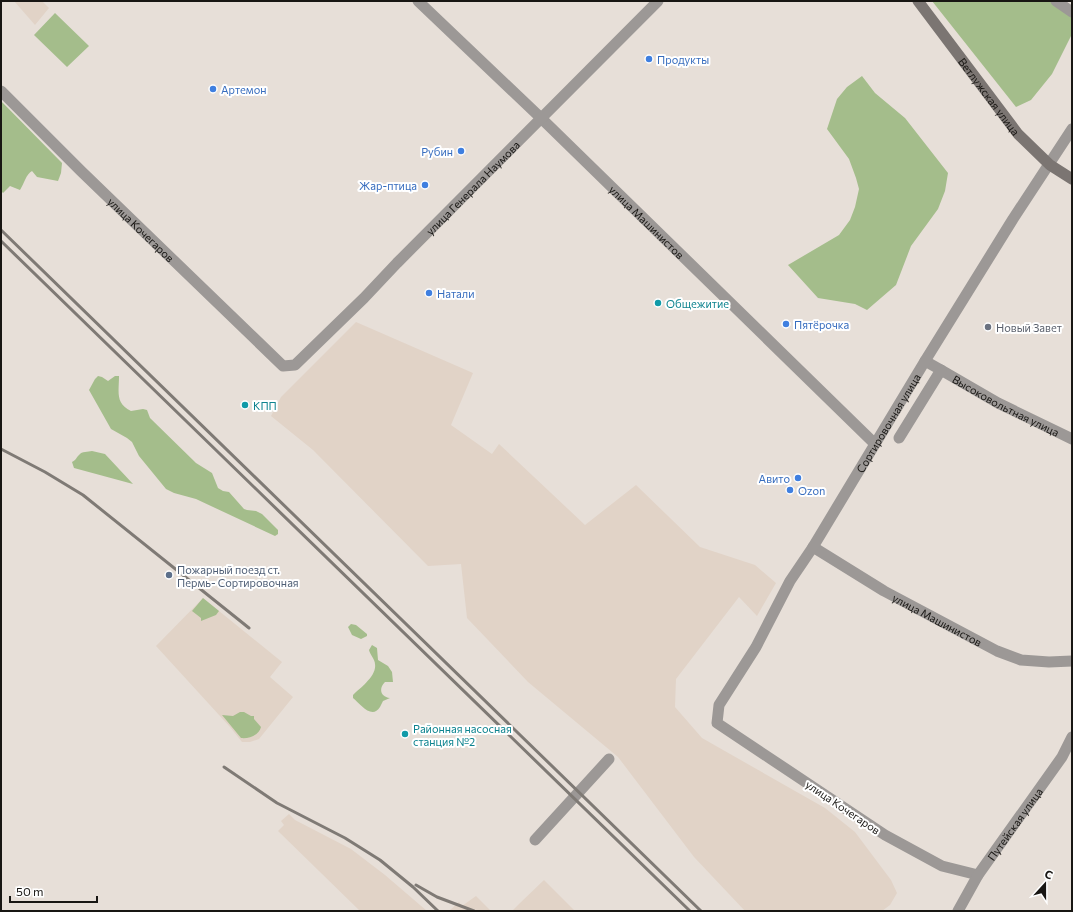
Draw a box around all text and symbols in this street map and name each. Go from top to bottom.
place label: Продукты [657,53,709,66]
marker: Продукты [644,54,654,64]
street label: Ветлужская улица [956,55,1023,137]
place label: Артемон [221,83,266,96]
marker: Артемон [208,84,218,94]
street label: улица Генерала Наумова [423,138,522,237]
place label: Рубин [421,145,453,158]
marker: Рубин [456,146,466,156]
place label: Жар-птица [359,179,417,192]
marker: Жар-птица [420,180,430,190]
street label: улица Машинистов [607,182,687,261]
street label: улица Кочегаров [106,194,177,264]
place label: Натали [437,287,475,300]
marker: Натали [424,288,434,298]
place label: Общежитие [666,297,729,310]
marker: Общежитие [653,298,663,308]
place label: Пятёрочка [794,318,849,331]
marker: Пятёрочка [781,319,791,329]
place label: Новый Завет [996,321,1062,334]
marker: Новый Завет [983,322,993,332]
street label: Сортировочная улица [853,371,923,475]
street label: Высоковольтная улица [950,372,1062,438]
place label: КПП [253,399,277,412]
marker: КПП [240,400,250,410]
place label: Авито [759,472,790,485]
marker: Авито [793,473,803,483]
place label: Ozon [798,484,825,497]
marker: Ozon [785,485,795,495]
place label: Пожарный поезд ст. Пермь- Сортировочная [177,563,299,589]
marker: Пожарный поезд ст. Пермь- Сортировочная [164,570,174,580]
street label: улица Машинистов [890,590,984,648]
place label: Районная насосная станция №2 [413,722,512,748]
marker: Районная насосная станция №2 [400,729,410,739]
street label: улица Кочегаров [803,777,883,837]
street label: Путейская улица [984,785,1045,863]
north arrow [1025,864,1065,904]
text: С [1043,867,1055,882]
scale bar [10,878,97,904]
text: 50 m [16,884,44,898]

